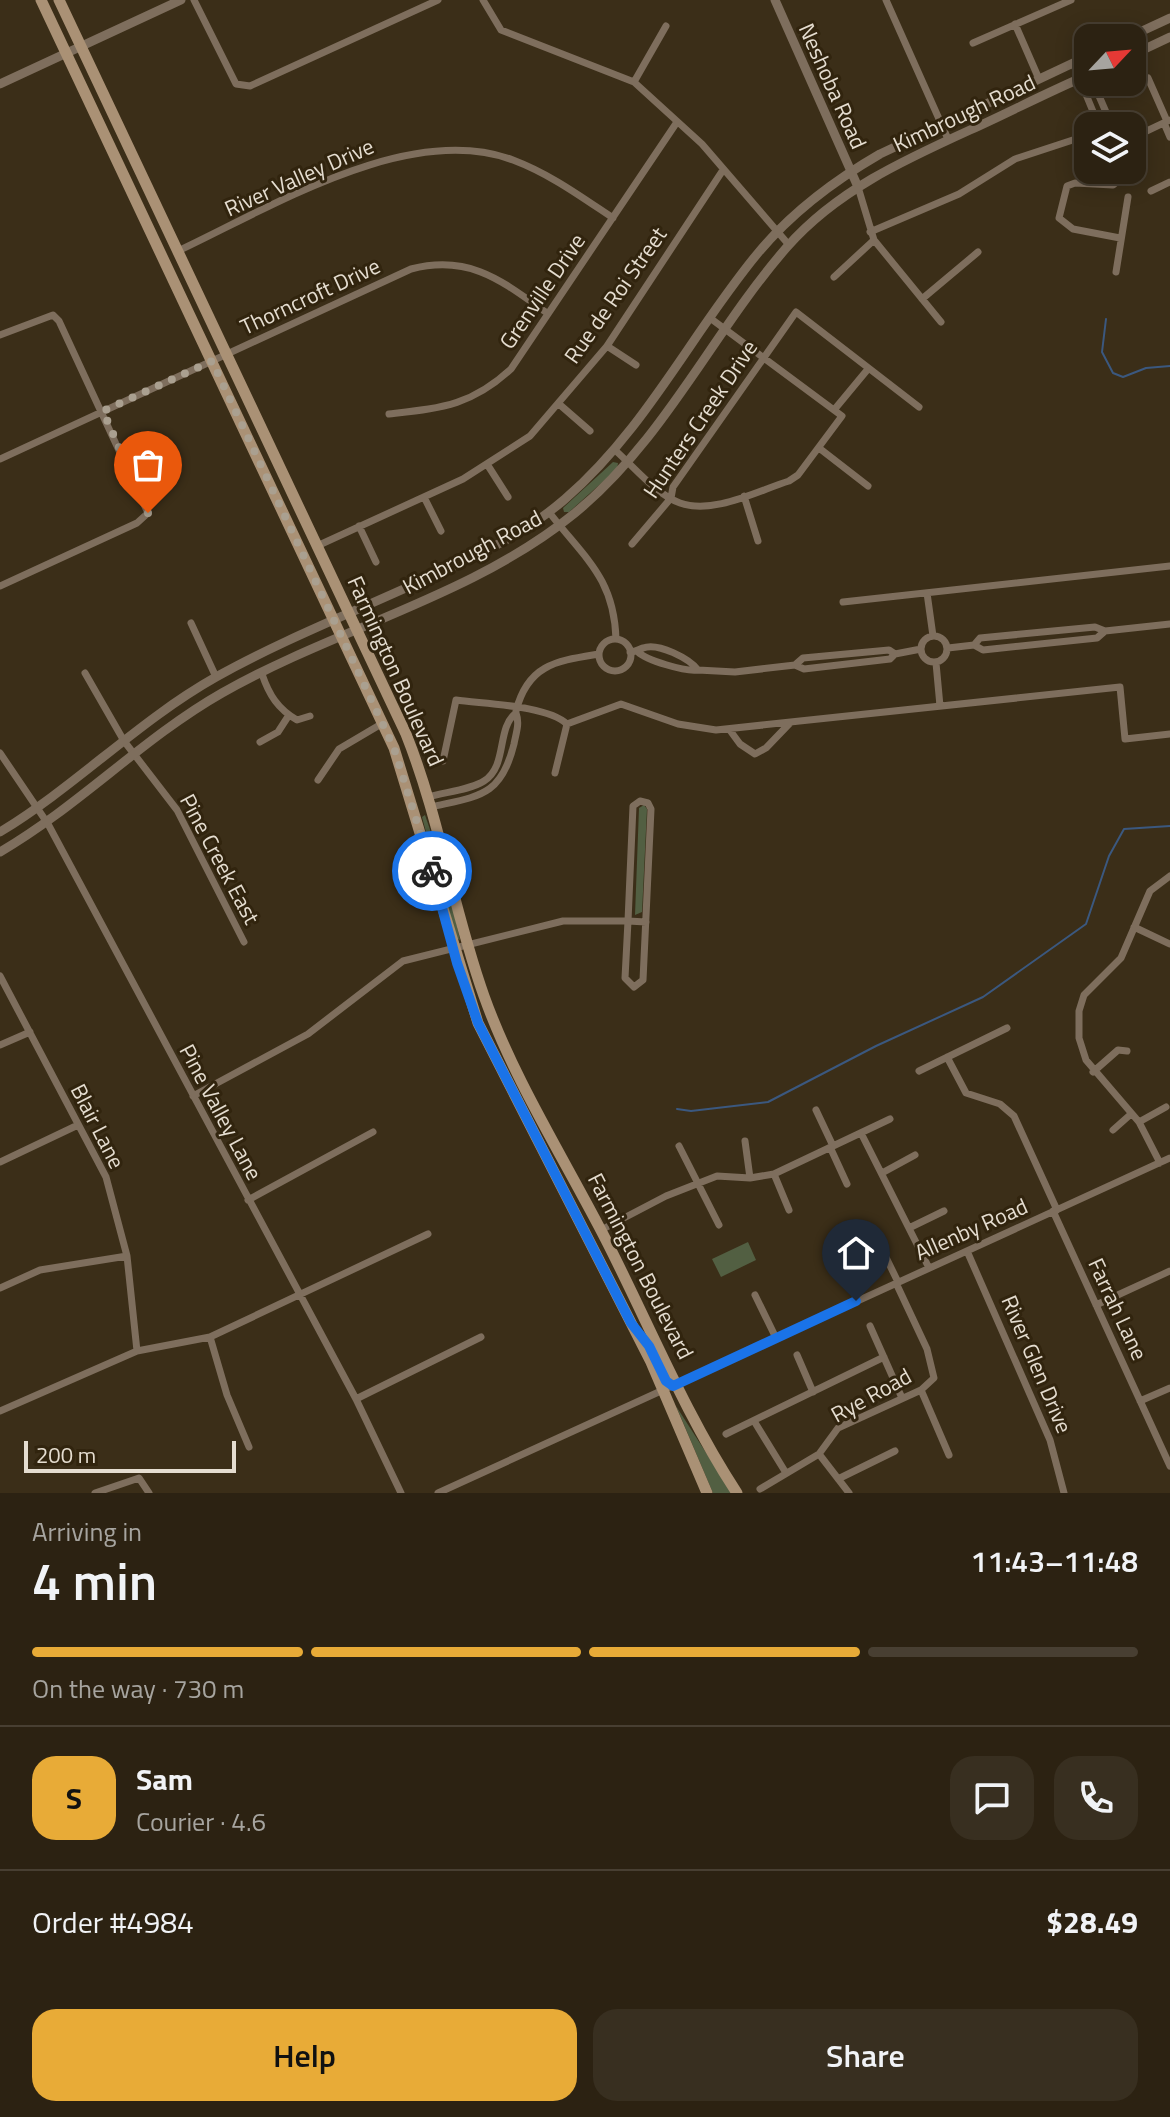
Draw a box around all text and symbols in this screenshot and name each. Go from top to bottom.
street label: Neshoba Road [790,18,876,154]
north arrow [1074,24,1146,96]
map controls [1074,24,1146,184]
street label: Kimbrough Road [887,65,1041,161]
button: layers [1074,112,1146,184]
street label: River Valley Drive [219,129,379,225]
street label: Rue de Roi Street [555,219,675,370]
street label: Grenville Drive [491,226,593,356]
street label: Thorncroft Drive [234,249,386,343]
street label: Hunters Creek Drive [634,333,766,505]
pin [114,431,182,513]
icon: bag [126,443,170,487]
street label: Kimbrough Road [396,501,548,603]
street label: Farmington Boulevard [339,570,453,772]
street label: Pine Creek East [171,788,269,931]
courier [392,831,472,911]
icon: bike [410,849,454,893]
street label: Pine Valley Lane [171,1038,271,1186]
street label: Blair Lane [62,1078,134,1174]
street label: Farmington Boulevard [579,1167,703,1365]
street label: Allenby Road [909,1189,1033,1269]
pin [822,1219,890,1301]
icon: home [834,1231,878,1275]
street label: Farrah Lane [1080,1252,1156,1366]
street label: River Glen Drive [993,1290,1081,1438]
street label: Rye Road [824,1359,918,1431]
scale bar [24,1437,236,1473]
text: 200 m [36,1438,96,1472]
text: Arriving in [32,1512,142,1551]
text: 11:43–11:48 [971,1538,1138,1584]
text: 4 min [32,1541,157,1620]
text: On the way · 730 m [32,1669,244,1708]
text: Sam [136,1756,193,1802]
button: chat [950,1756,1034,1840]
button: phone [1054,1756,1138,1840]
text: S [66,1775,82,1821]
text: Courier · 4.6 [136,1802,266,1841]
text: Order #4984 [32,1899,194,1945]
text: $28.49 [1046,1899,1138,1945]
button: Help [32,2009,577,2101]
button: Share [593,2009,1138,2101]

